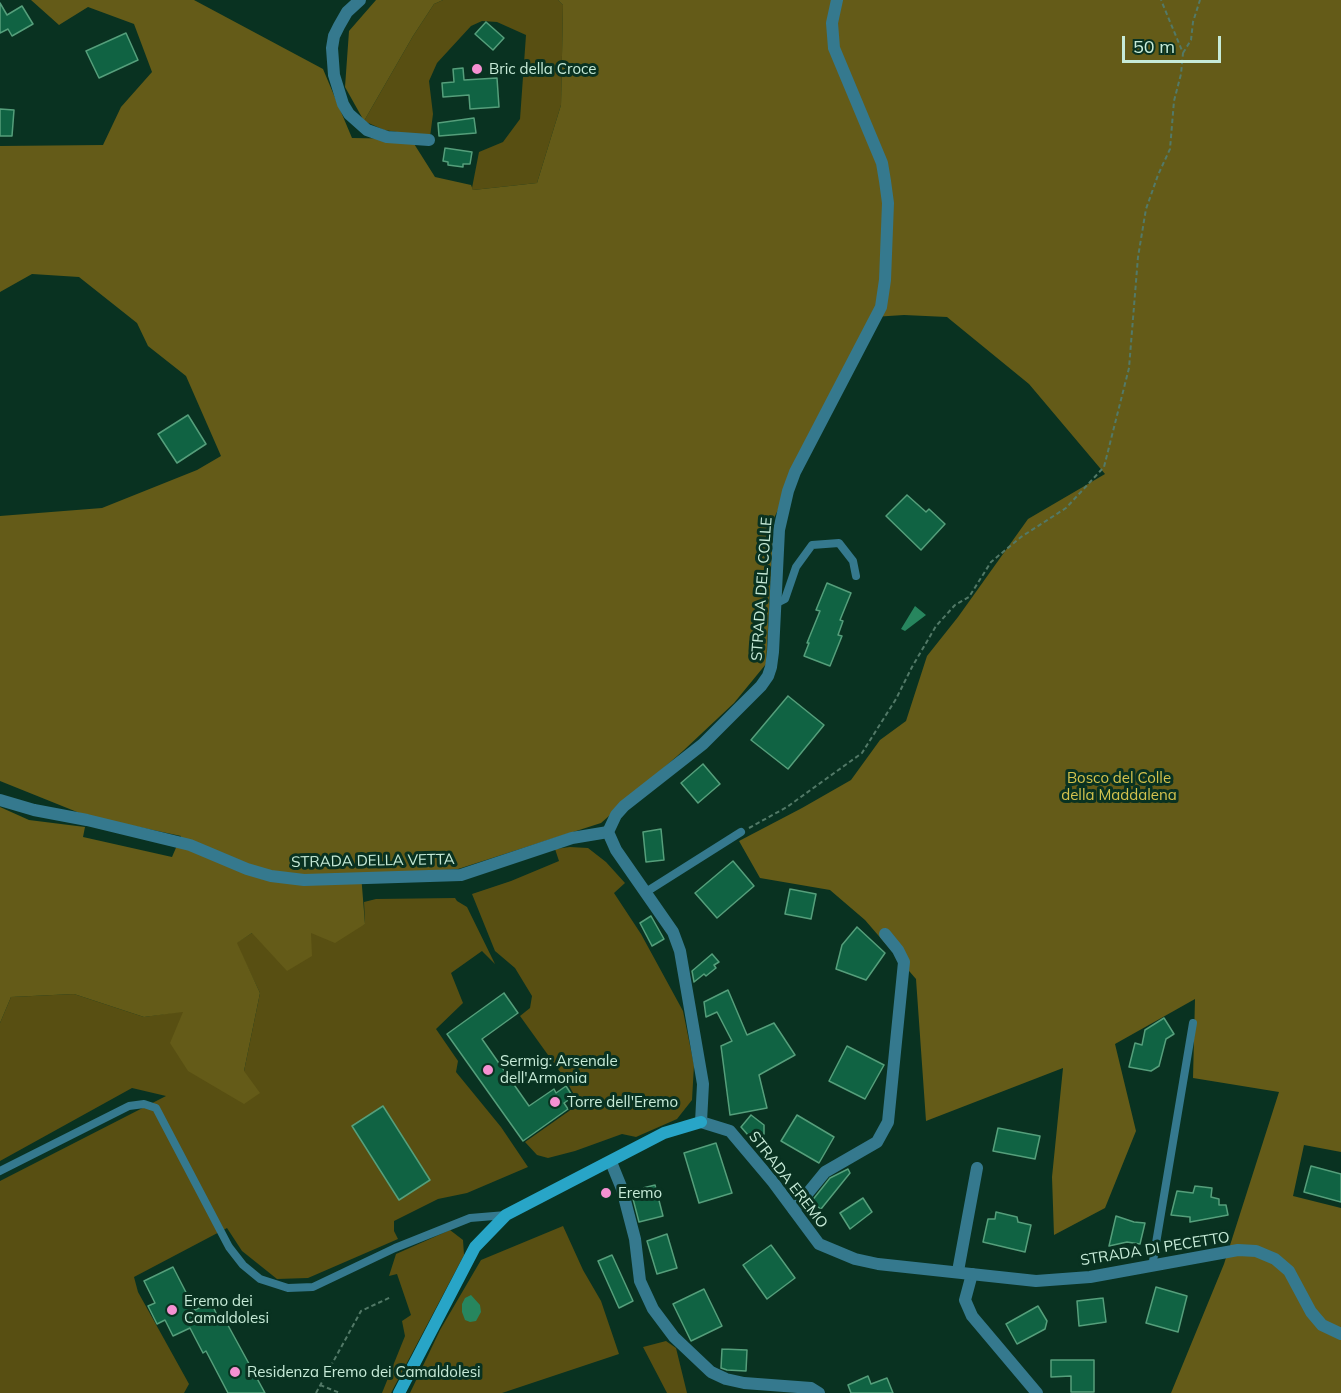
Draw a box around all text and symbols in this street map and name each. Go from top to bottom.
scale bar [1125,24,1224,62]
text: 50 m [1133,35,1175,58]
place label: Bric della Croce [489,60,596,78]
marker: Bric della Croce [470,62,484,76]
street label: STRADA DEL COLLE [748,516,776,662]
park label: Bosco del Colle della Maddalena [1061,769,1177,804]
street label: STRADA DELLA VETTA [291,851,455,871]
place label: Sermig: Arsenale dell'Armonia [500,1052,618,1087]
marker: Sermig: Arsenale dell'Armonia [481,1063,495,1077]
place label: Torre dell'Eremo [567,1093,678,1111]
marker: Torre dell'Eremo [548,1095,562,1109]
street label: STRADA EREMO [745,1128,831,1232]
place label: Eremo [618,1184,662,1202]
marker: Eremo [599,1186,613,1200]
street label: STRADA DI PECETTO [1079,1228,1231,1270]
place label: Eremo dei Camaldolesi [184,1292,269,1327]
marker: Eremo dei Camaldolesi [165,1303,179,1317]
place label: Residenza Eremo dei Camaldolesi [247,1363,481,1381]
marker: Residenza Eremo dei Camaldolesi [228,1365,242,1379]

